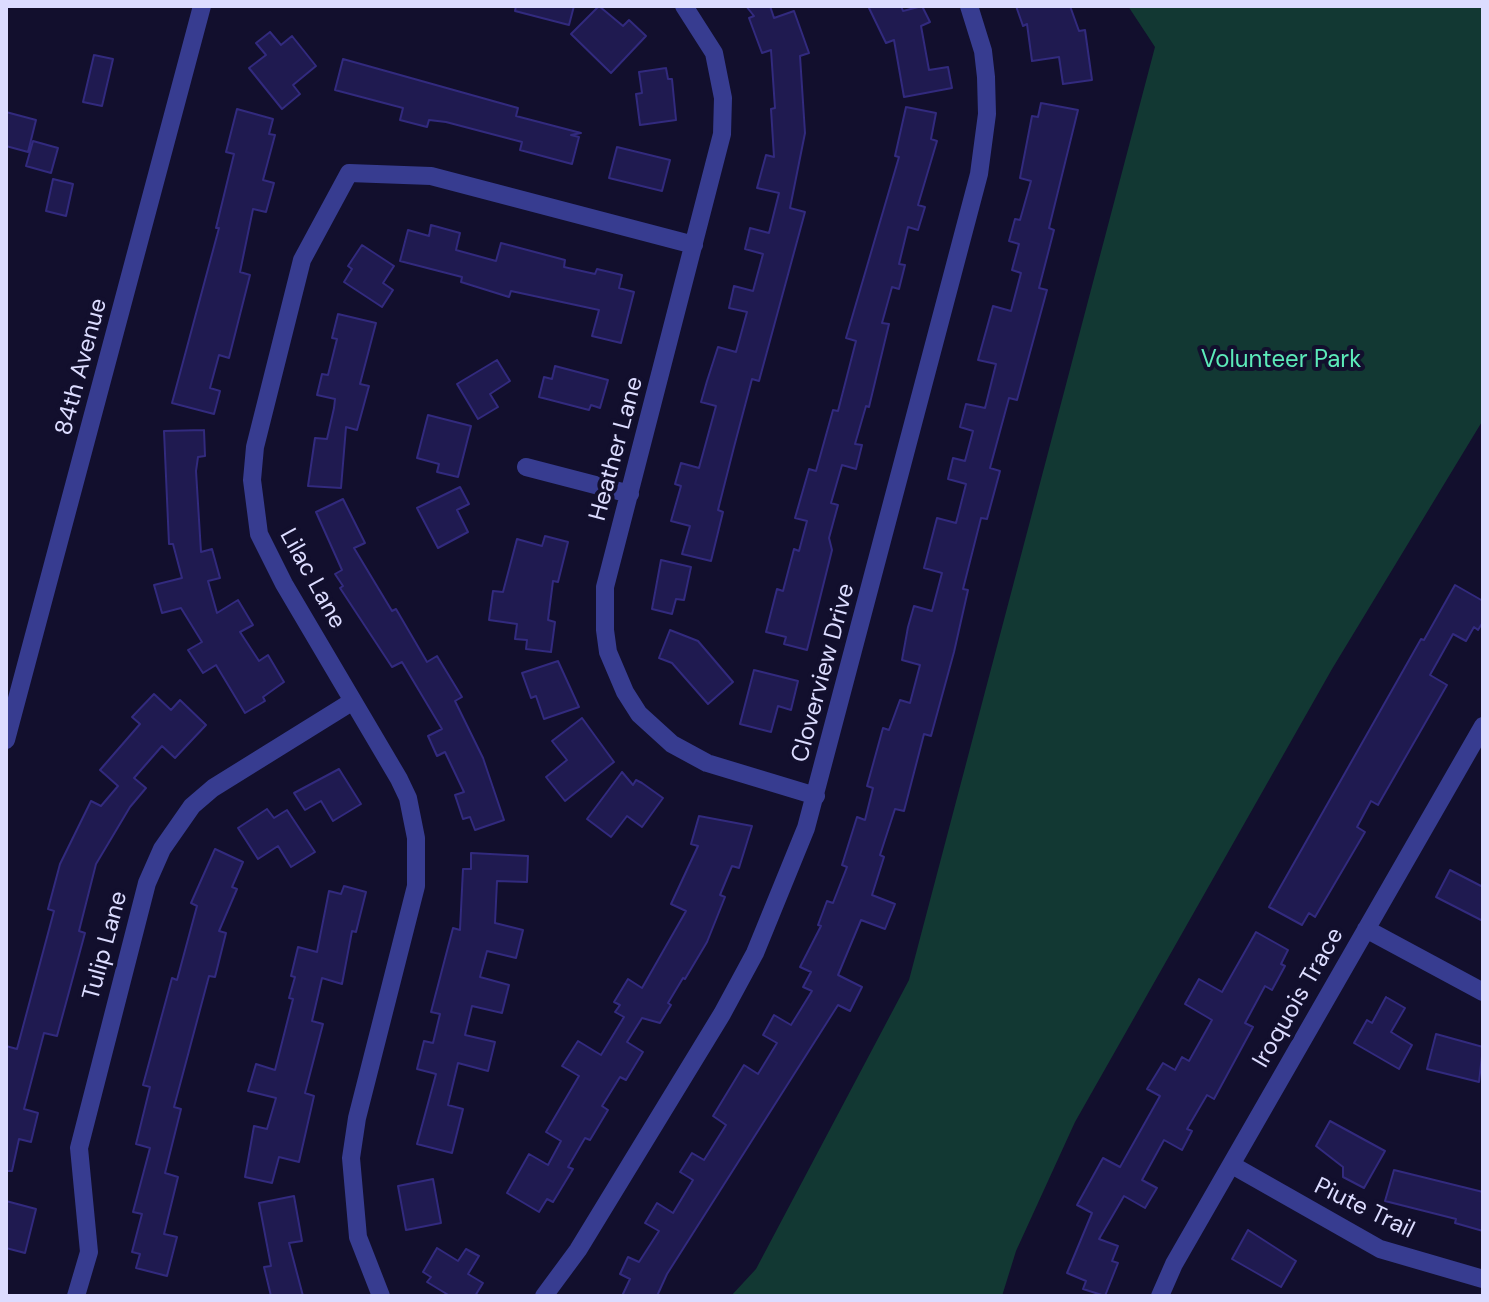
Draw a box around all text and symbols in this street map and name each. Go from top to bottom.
street label: 84th Avenue [50,296,114,438]
park label: Volunteer Park [1201,347,1361,375]
street label: Heather Lane [584,374,650,524]
street label: Lilac Lane [273,524,351,634]
street label: Cloverview Drive [786,580,862,766]
street label: Tulip Lane [78,888,134,1004]
street label: Iroquois Trace [1247,923,1351,1073]
street label: Piute Trail [1309,1172,1419,1246]

